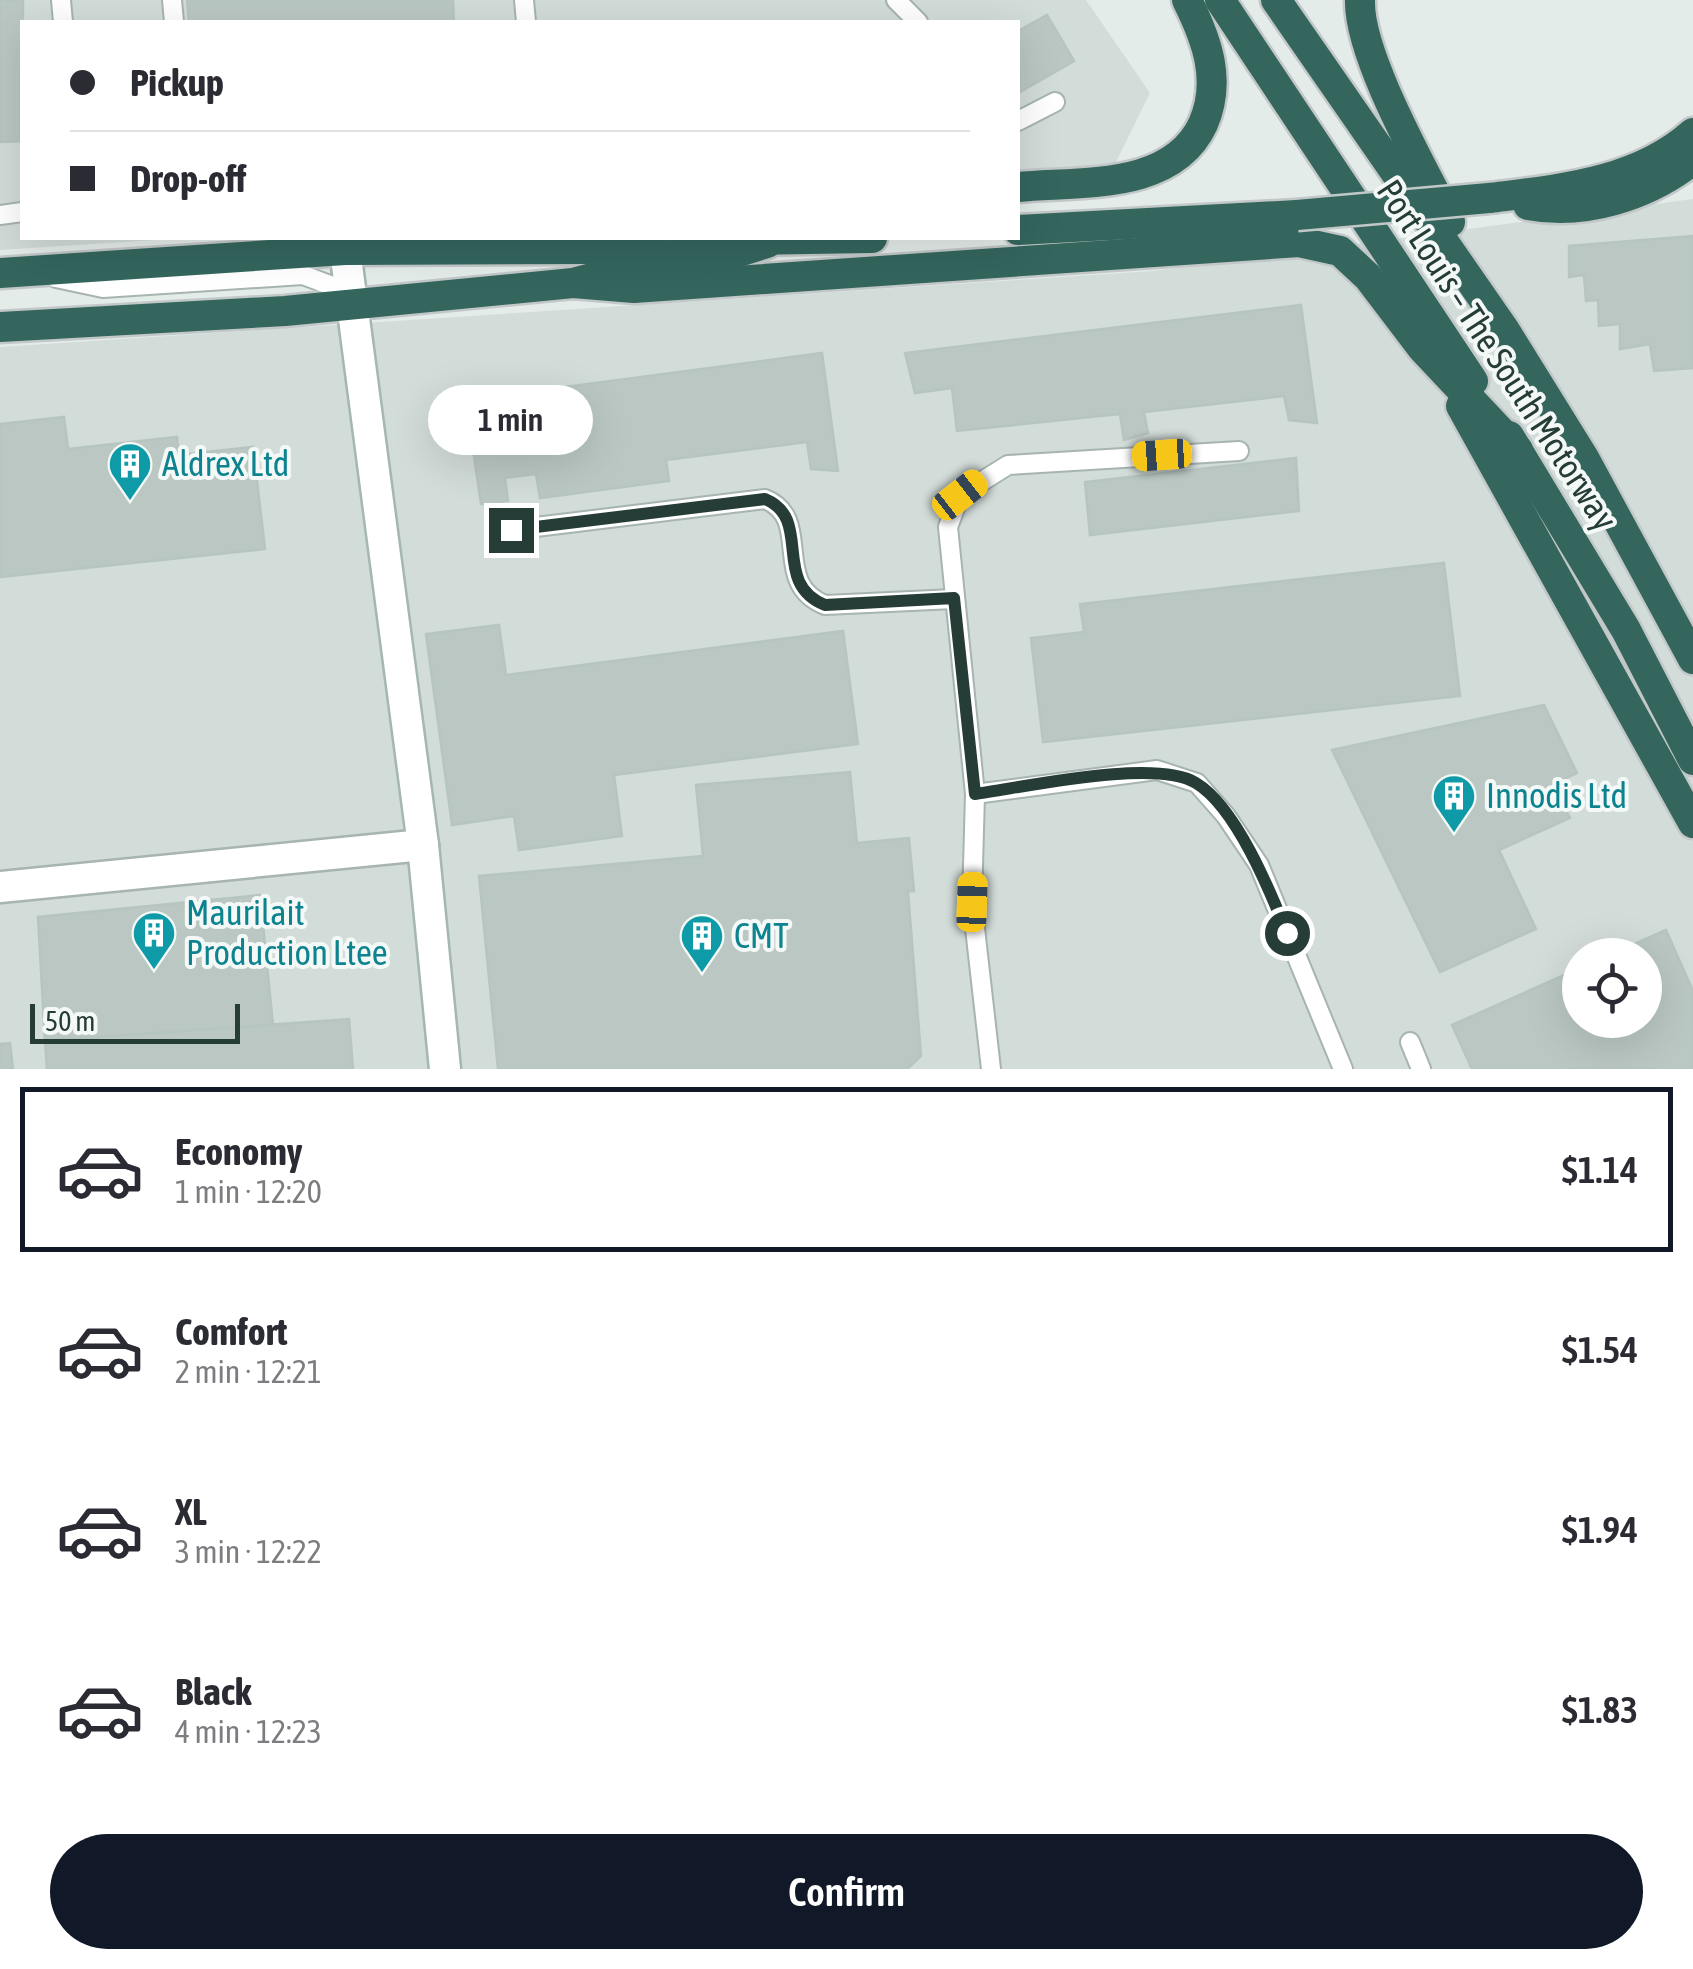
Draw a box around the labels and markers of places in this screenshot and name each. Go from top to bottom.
building icon: Aldrex Ltd [107,441,153,502]
place label: Aldrex Ltd [162,443,289,483]
building icon: Innodis Ltd [1431,773,1477,834]
place label: Innodis Ltd [1486,775,1627,815]
place label: Maurilait Production Ltee [186,892,388,972]
building icon: Maurilait Production Ltee [131,910,177,971]
building icon: CMT [679,913,725,974]
place label: CMT [734,915,789,955]

